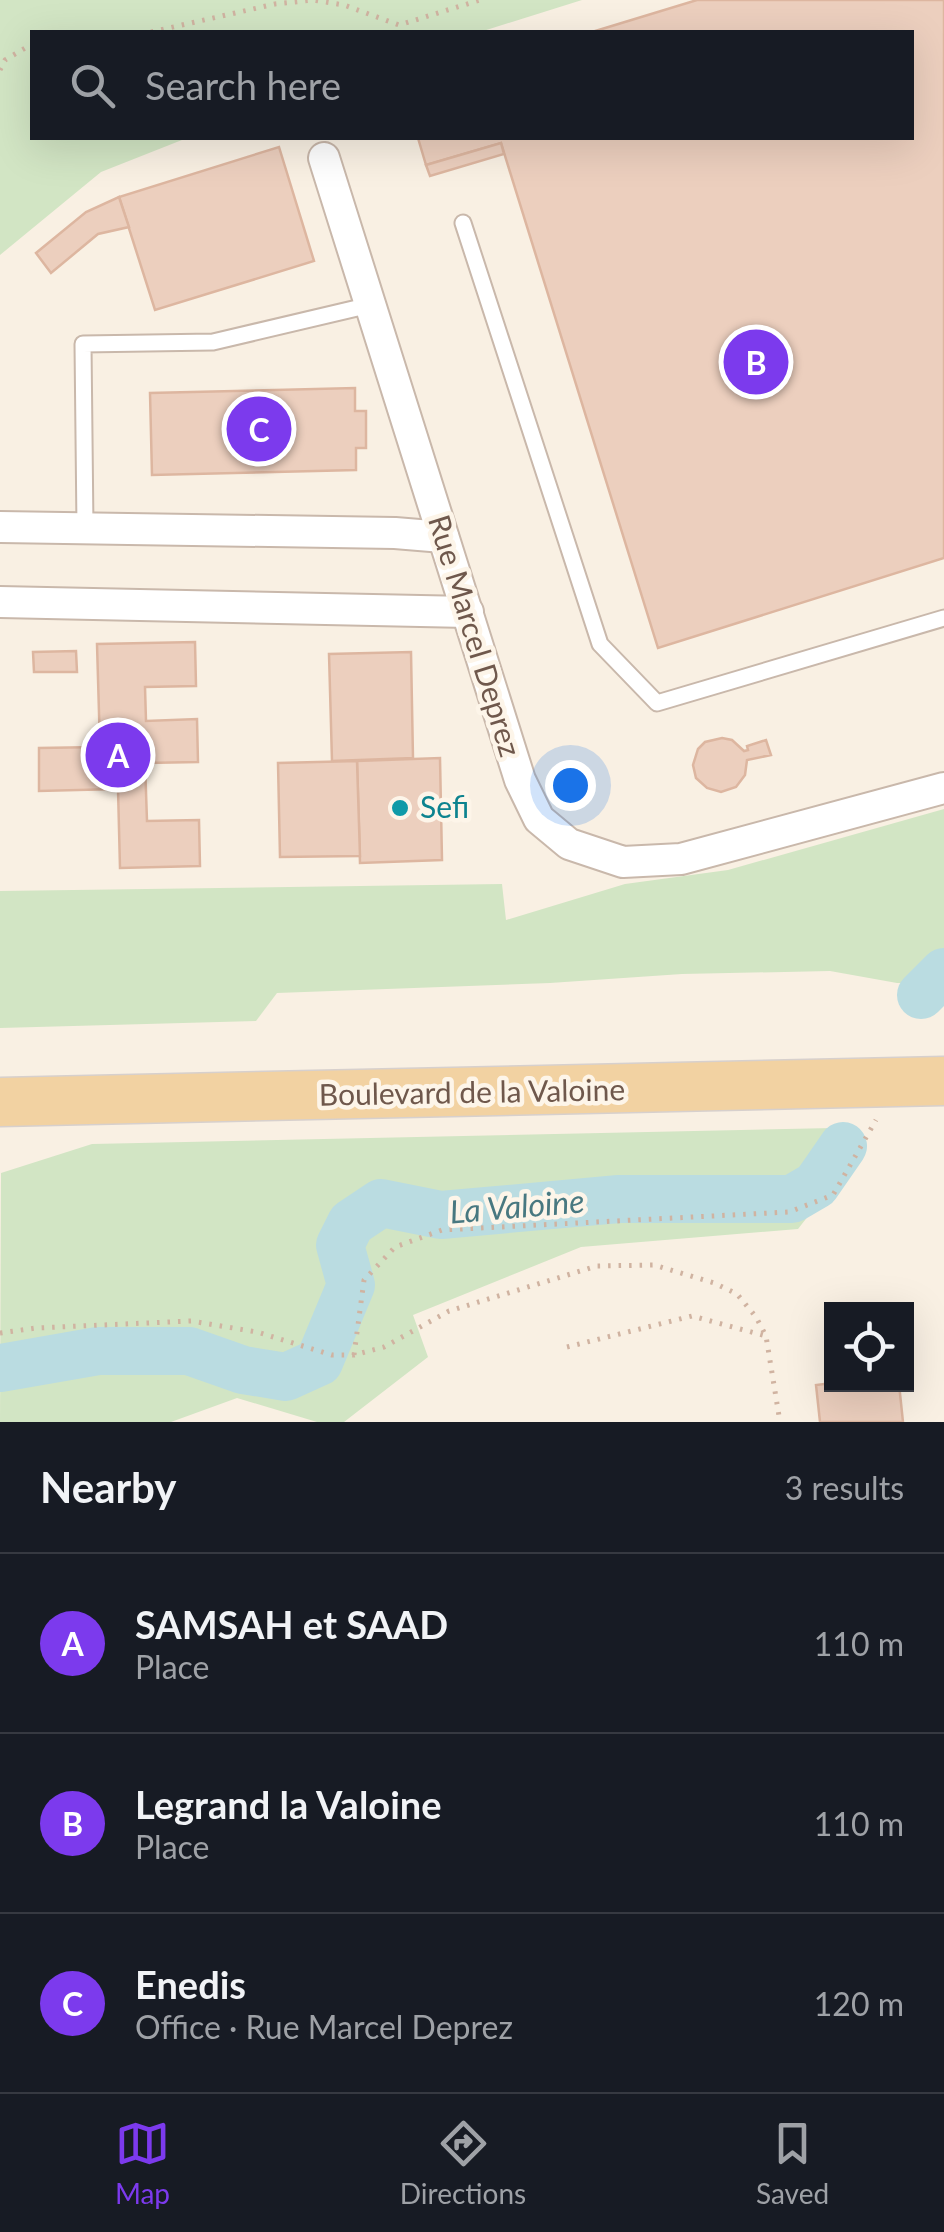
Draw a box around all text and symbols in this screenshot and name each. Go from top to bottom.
search box [30,30,914,140]
icon: search [65,58,120,113]
text: Search here [145,62,341,108]
pin: B [724,324,788,400]
pin: C [226,392,292,466]
street label: Rue Marcel Deprez [422,510,530,761]
pin: A [86,718,150,792]
your location [545,760,596,811]
place label: Sefi [420,788,469,824]
marker: Sefi [389,797,411,819]
street label: Boulevard de la Valoine [319,1070,625,1112]
water label: La Valoine [448,1180,586,1231]
map controls [824,1302,914,1392]
button: locate [824,1302,914,1392]
text: Nearby [40,1462,177,1512]
text: 3 results [785,1468,904,1507]
text: SAMSAH et SAAD [135,1601,448,1647]
text: A [61,1624,84,1663]
text: 110 m [814,1624,904,1663]
text: Place [135,1647,209,1686]
text: Legrand la Valoine [135,1781,442,1827]
text: B [62,1804,83,1843]
text: 110 m [814,1804,904,1843]
text: Place [135,1827,209,1866]
text: Enedis [135,1961,246,2007]
text: C [62,1984,83,2023]
text: 120 m [814,1984,904,2023]
text: Office · Rue Marcel Deprez [135,2007,513,2046]
tab: Map [115,2116,170,2210]
tab: Directions [400,2116,526,2210]
tab: Saved [756,2116,829,2210]

